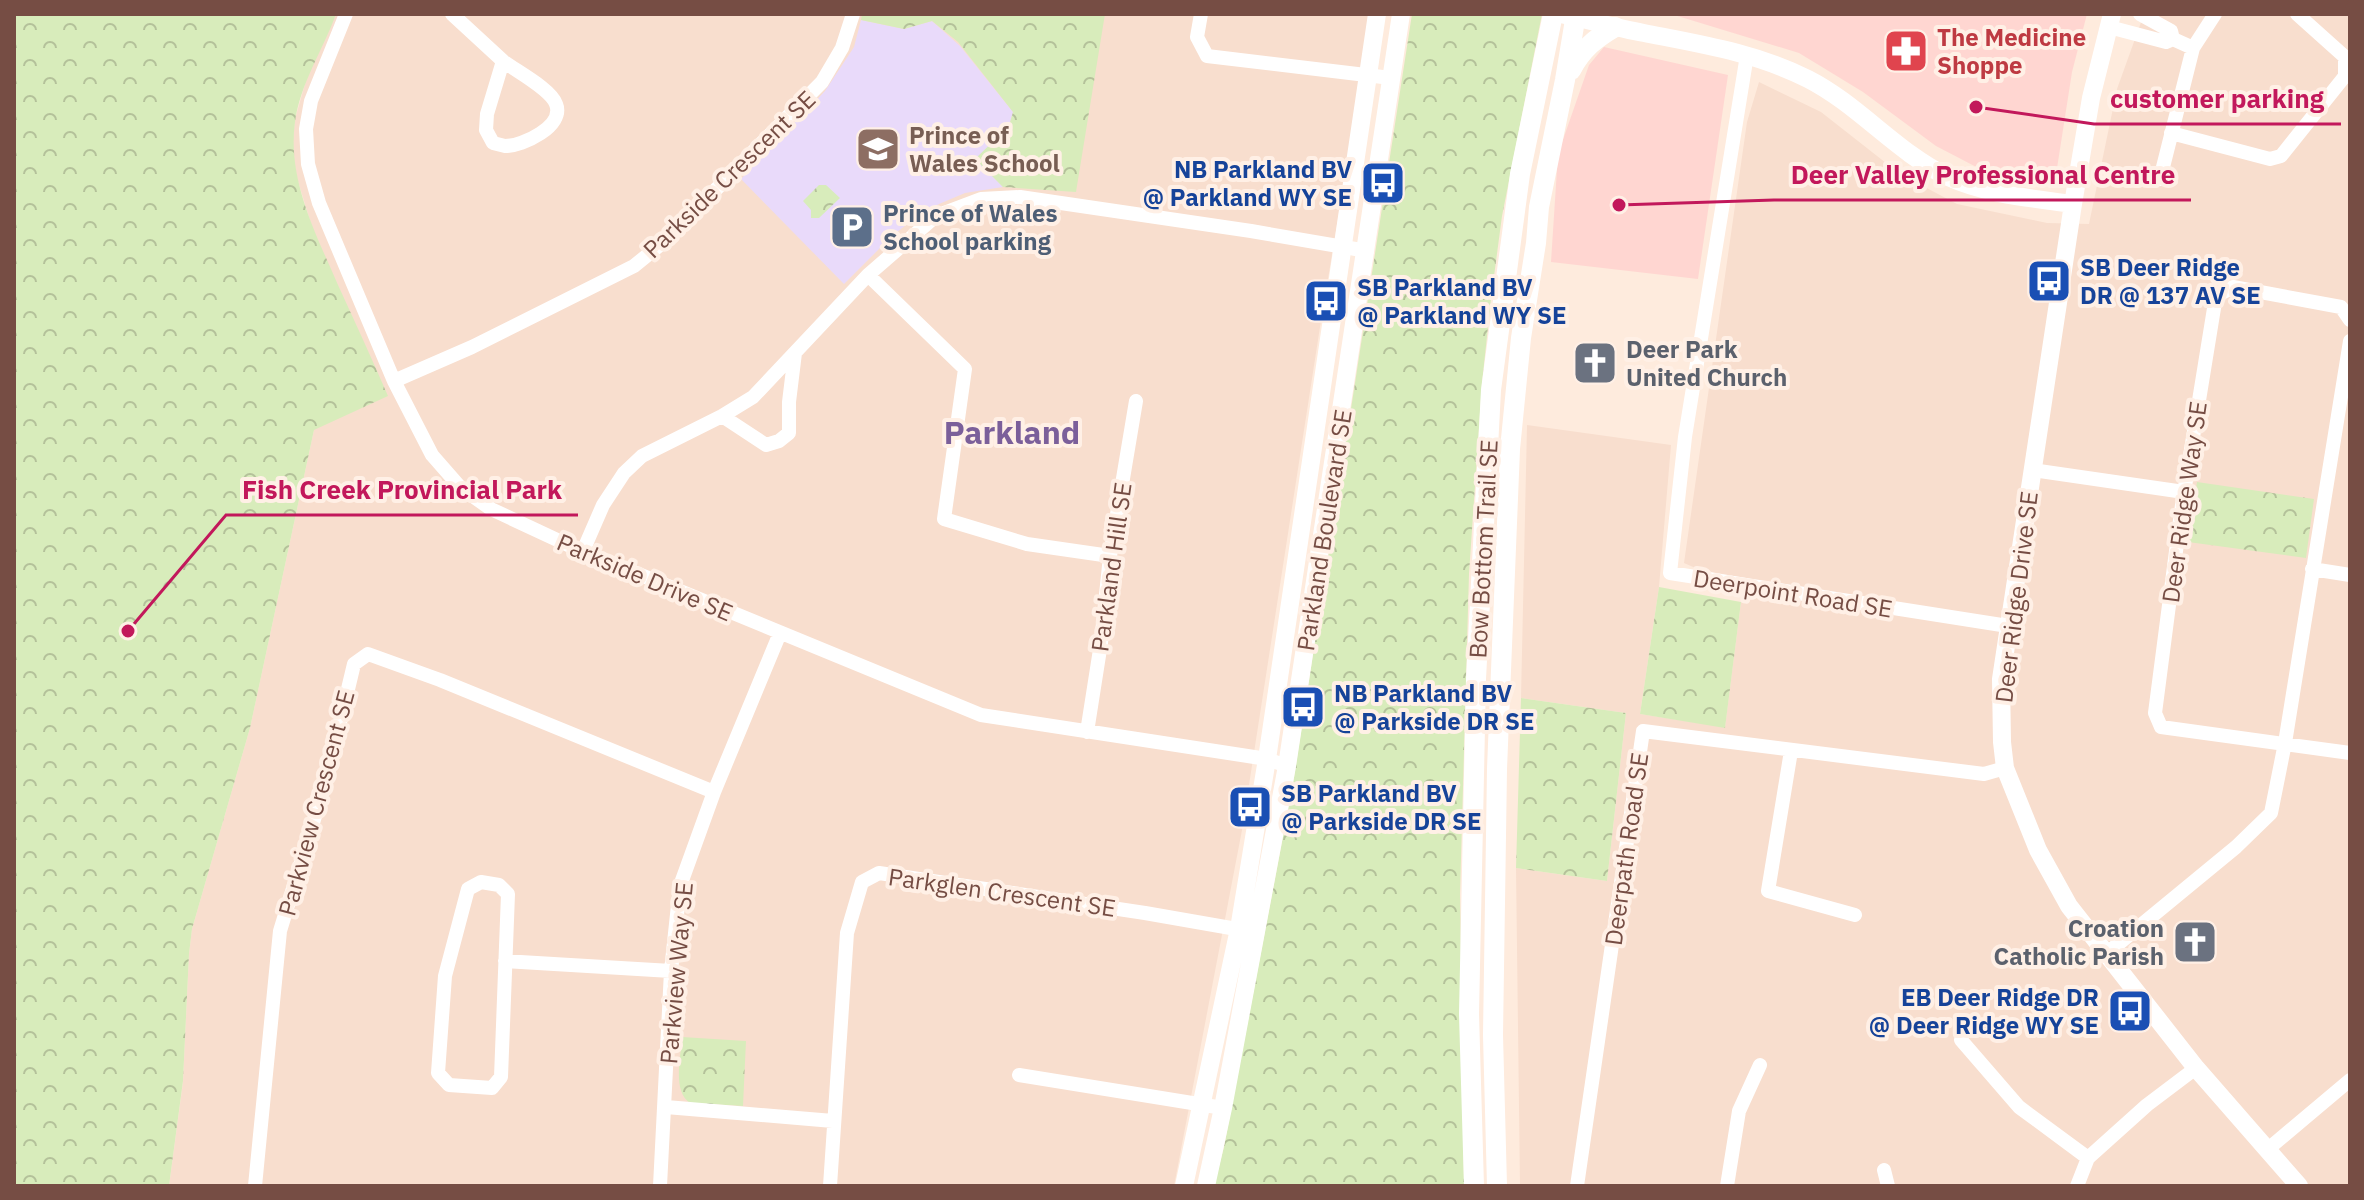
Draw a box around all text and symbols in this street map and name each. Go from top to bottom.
place label: The Medicine Shoppe [1937,21,2086,81]
pharmacy icon: The Medicine Shoppe [1882,27,1930,75]
callout: customer parking [2094,74,2341,124]
text: customer parking [2110,81,2325,115]
street label: Parkside Crescent SE [636,83,822,265]
place label: Prince of Wales School [909,119,1060,179]
school or university icon: Prince of Wales School [854,125,902,173]
callout: Deer Valley Professional Centre [1774,150,2191,200]
place label: NB Parkland BV @ Parkland WY SE [1142,153,1352,213]
text: Deer Valley Professional Centre [1791,157,2175,191]
bus stop icon: NB Parkland BV @ Parkland WY SE [1359,159,1407,207]
place label: Prince of Wales School parking [883,197,1058,257]
parking icon: Prince of Wales School parking [828,203,876,251]
place label: SB Deer Ridge DR @ 137 AV SE [2080,251,2261,311]
bus stop icon: SB Deer Ridge DR @ 137 AV SE [2025,257,2073,305]
place label: SB Parkland BV @ Parkland WY SE [1357,271,1567,331]
bus stop icon: SB Parkland BV @ Parkland WY SE [1302,277,1350,325]
place label: Deer Park United Church [1626,333,1787,393]
church icon: Deer Park United Church [1571,339,1619,387]
street label: Deer Ridge Way SE [2154,399,2214,605]
street label: Parkland Boulevard SE [1289,407,1359,653]
district label: Parkland [944,411,1080,453]
street label: Bow Bottom Trail SE [1461,439,1505,659]
callout: Fish Creek Provincial Park [226,465,578,515]
text: Fish Creek Provincial Park [242,472,562,506]
street label: Parkland Hill SE [1083,480,1139,654]
street label: Deer Ridge Drive SE [1987,489,2045,705]
street label: Parkside Drive SE [552,526,738,628]
street label: Deerpoint Road SE [1691,561,1895,625]
place label: NB Parkland BV @ Parkside DR SE [1334,677,1535,737]
bus stop icon: NB Parkland BV @ Parkside DR SE [1279,683,1327,731]
street label: Parkview Crescent SE [270,687,362,919]
street label: Deerpath Road SE [1597,750,1655,948]
place label: SB Parkland BV @ Parkside DR SE [1281,777,1482,837]
bus stop icon: SB Parkland BV @ Parkside DR SE [1226,783,1274,831]
street label: Parkglen Crescent SE [886,860,1118,924]
street label: Parkview Way SE [652,881,700,1065]
place label: Croation Catholic Parish [1994,912,2164,972]
church icon: Croation Catholic Parish [2171,918,2219,966]
place label: EB Deer Ridge DR @ Deer Ridge WY SE [1869,981,2099,1041]
bus stop icon: EB Deer Ridge DR @ Deer Ridge WY SE [2106,987,2154,1035]

